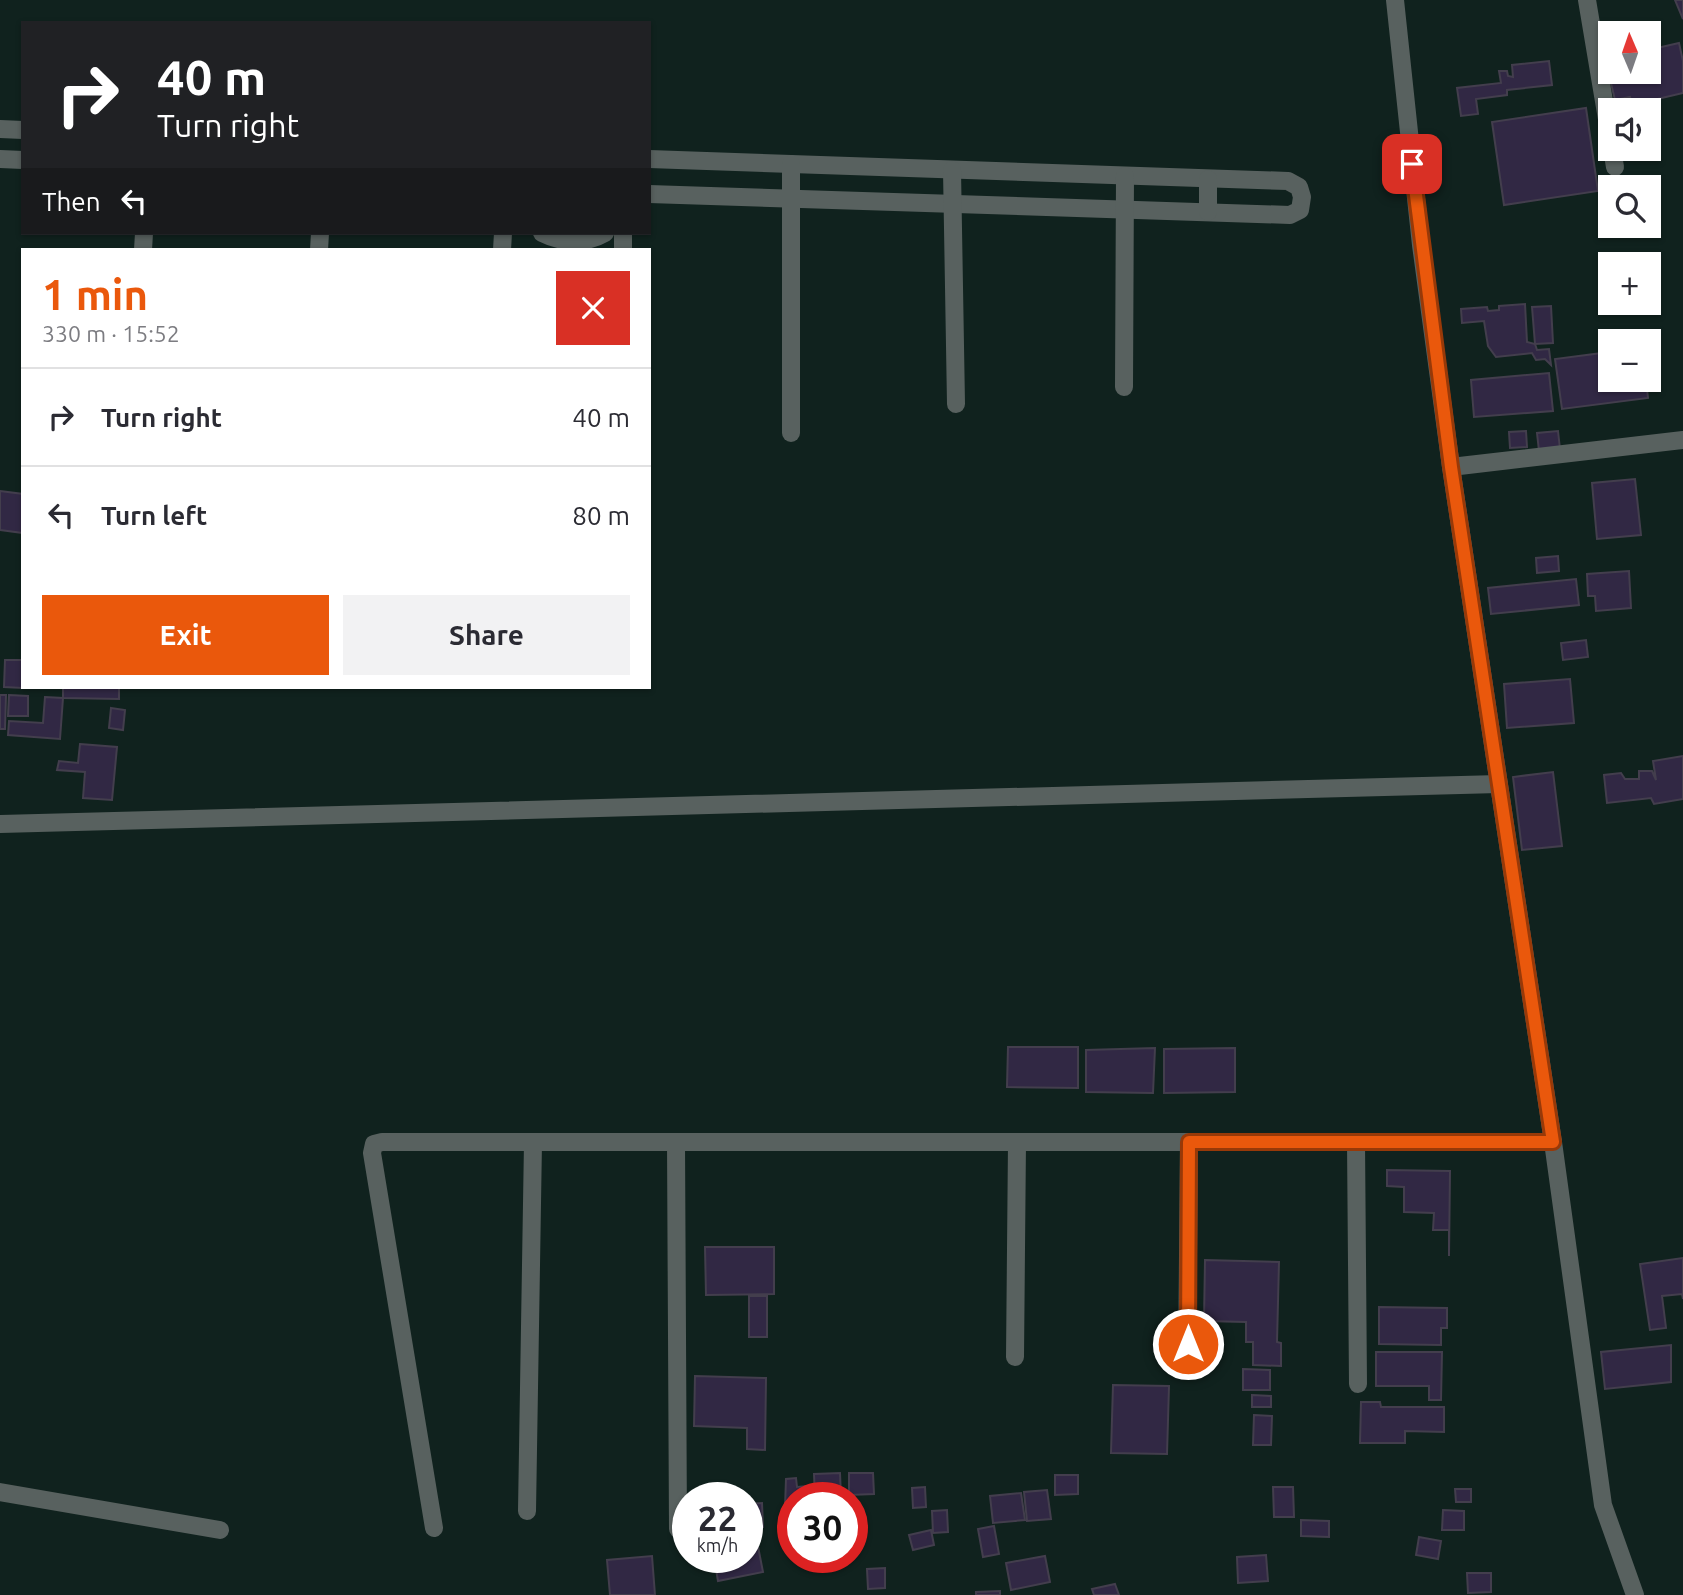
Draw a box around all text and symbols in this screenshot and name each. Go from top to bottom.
north arrow [1598,21,1661,84]
map controls [1598,21,1661,392]
icon: right [42,49,133,140]
text: 40 m [157,49,266,104]
button: sound [1598,98,1661,161]
text: Turn right [157,107,299,143]
pin [1382,134,1442,194]
icon: arrive [1393,145,1431,183]
button: search [1598,175,1661,238]
icon: left [115,182,153,220]
text: Then [42,187,101,216]
button: + [1598,252,1661,315]
text: 1 min [42,271,148,318]
button: close [556,271,630,345]
text: 330 m · 15:52 [42,321,180,346]
button: − [1598,329,1661,392]
icon: right [42,398,80,436]
text: Turn right [101,403,222,432]
text: 40 m [572,403,630,432]
icon: left [42,496,80,534]
text: Turn left [101,501,207,530]
text: 80 m [572,501,630,530]
button: Exit [42,595,329,675]
button: Share [343,595,630,675]
position arrow [1151,1307,1225,1381]
speed limit sign: 30 [777,1482,868,1573]
text: 22 [698,1498,737,1538]
text: km/h [697,1535,738,1555]

